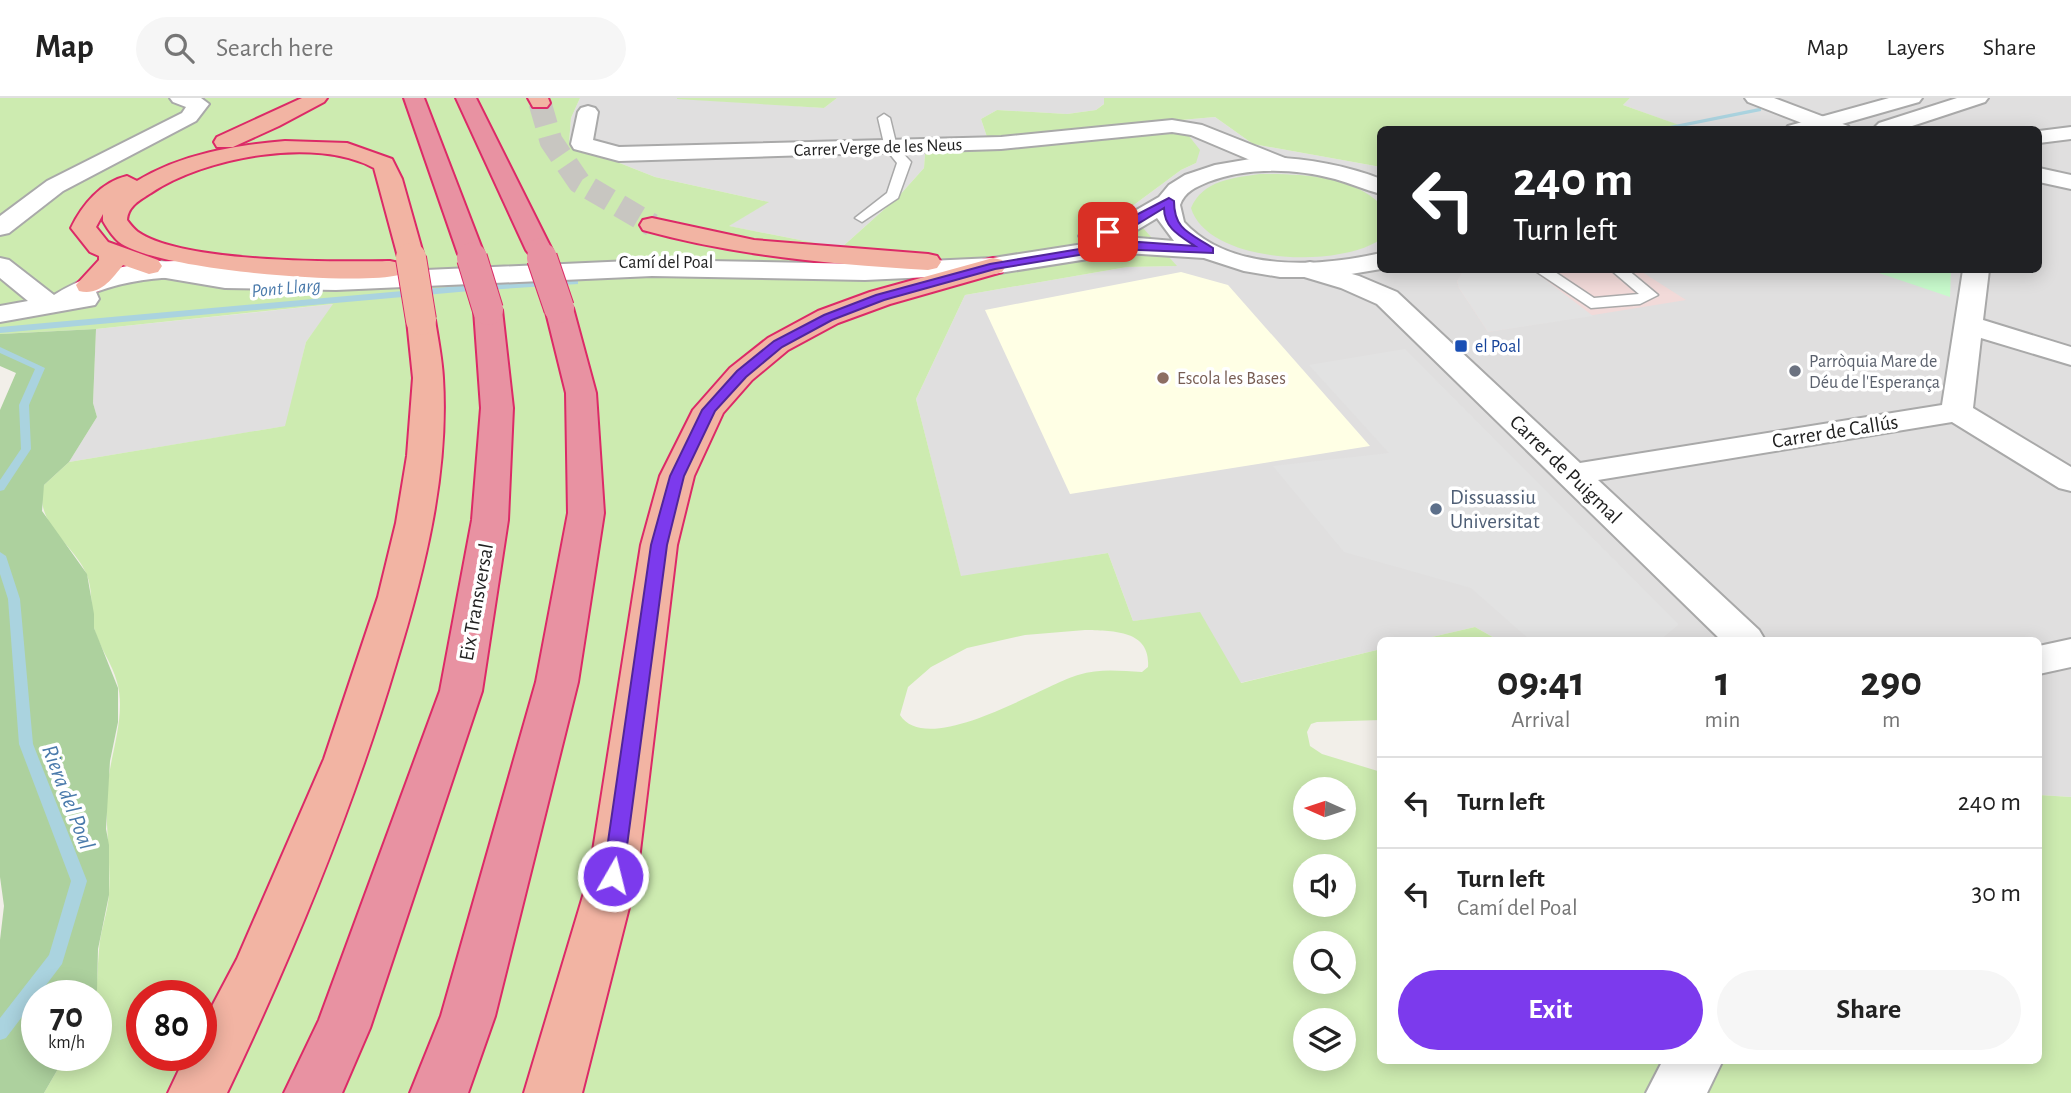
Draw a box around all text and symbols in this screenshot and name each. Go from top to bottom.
search box [136,17,626,80]
icon: search [160,29,198,67]
text: Map [35,31,94,64]
text: Search here [216,35,334,61]
text: Map [1806,36,1848,60]
text: Layers [1886,36,1945,60]
text: Share [1983,36,2036,60]
street label: Carrer Verge de les Neus [793,136,963,160]
icon: left [1398,154,1489,245]
text: 240 m [1513,156,1633,205]
pin [1078,202,1138,262]
icon: arrive [1089,213,1127,251]
text: Turn left [1513,214,1617,246]
street label: Camí del Poal [619,254,713,272]
water label: Pont Llarg [251,276,322,301]
marker: el Poal [1453,338,1469,354]
place label: el Poal [1475,338,1521,356]
place label: Parròquia Mare de Déu de l'Esperança [1809,353,1940,392]
marker: Parròquia Mare de Déu de l'Esperança [1787,363,1803,379]
marker: Escola les Bases [1155,370,1171,386]
place label: Escola les Bases [1177,370,1286,388]
street label: Carrer de Puigmal [1506,411,1626,528]
street label: Carrer de Callús [1771,411,1900,452]
place label: Dissuassiu Universitat [1450,487,1540,532]
marker: Dissuassiu Universitat [1428,501,1444,517]
street label: Eix Transversal [456,542,497,663]
text: 09:41 [1497,661,1585,703]
text: 1 [1715,661,1730,703]
text: 290 [1860,661,1922,703]
text: Arrival [1511,709,1570,732]
text: min [1705,709,1740,732]
text: m [1882,709,1900,732]
water label: Riera del Poal [37,742,98,854]
north arrow [1293,777,1356,840]
map controls [1293,777,1356,1071]
icon: left [1398,784,1436,822]
text: Turn left [1457,789,1545,815]
text: 240 m [1958,789,2021,815]
position arrow [576,839,650,913]
button: sound [1293,854,1356,917]
text: Turn left [1457,866,1545,892]
icon: left [1398,875,1436,913]
text: 30 m [1971,880,2021,906]
text: Camí del Poal [1457,897,1578,920]
button: search [1293,931,1356,994]
button: Exit [1398,970,1703,1050]
button: Share [1717,970,2021,1050]
speed limit sign: 80 [126,980,217,1071]
text: 70 [50,999,83,1034]
button: layers [1293,1008,1356,1071]
text: km/h [48,1034,85,1052]

